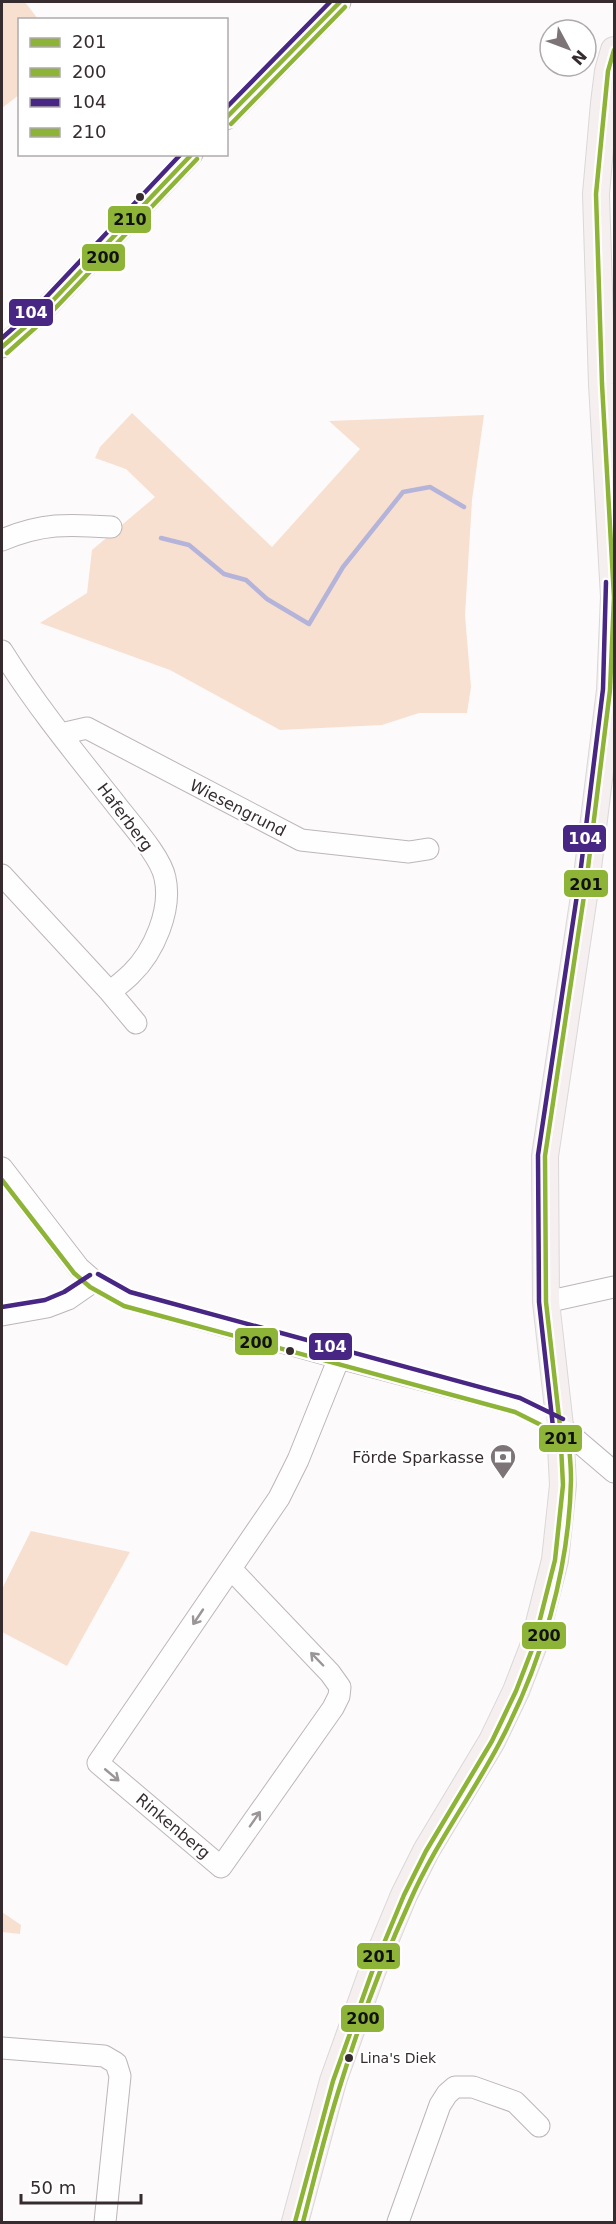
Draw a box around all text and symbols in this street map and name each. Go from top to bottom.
legend [18,18,228,156]
north arrow [538,18,598,78]
text: 201 [72,31,106,52]
text: N [567,46,591,69]
text: 200 [72,61,106,82]
text: 104 [72,91,106,112]
text: 210 [72,121,106,142]
unlabelled marker [134,191,146,203]
line badge: 210 [107,205,152,234]
text: 210 [113,210,147,229]
line badge: 200 [81,243,126,272]
text: 200 [86,248,120,267]
line badge: 104 [8,298,54,327]
text: 104 [14,303,48,322]
street label: Wiesengrund [187,776,289,840]
street label: Haferberg [93,779,157,855]
line badge: 104 [562,824,607,853]
text: 104 [568,829,602,848]
line badge: 201 [563,869,609,898]
text: 201 [569,875,603,894]
line badge: 200 [234,1327,279,1356]
line badge: 104 [308,1332,353,1361]
text: 200 [239,1333,273,1352]
text: 104 [313,1337,347,1356]
unlabelled marker [284,1345,296,1357]
line badge: 201 [538,1424,583,1453]
text: 201 [544,1429,578,1448]
bank icon: Förde Sparkasse [488,1442,518,1480]
place label: Förde Sparkasse [352,1448,484,1467]
one-way arrow [192,1608,204,1625]
line badge: 200 [521,1621,567,1650]
text: 200 [527,1626,561,1645]
one-way arrow [310,1651,324,1666]
one-way arrow [104,1768,120,1781]
street label: Rinkenberg [132,1790,214,1862]
one-way arrow [249,1812,261,1828]
line badge: 201 [356,1942,401,1970]
text: 201 [362,1947,396,1966]
line badge: 200 [340,2004,385,2033]
text: 200 [346,2009,380,2028]
place label: Lina's Diek [360,2050,437,2066]
marker: Lina's Diek [343,2052,355,2064]
scale bar [21,2167,141,2205]
text: 50 m [30,2177,76,2198]

